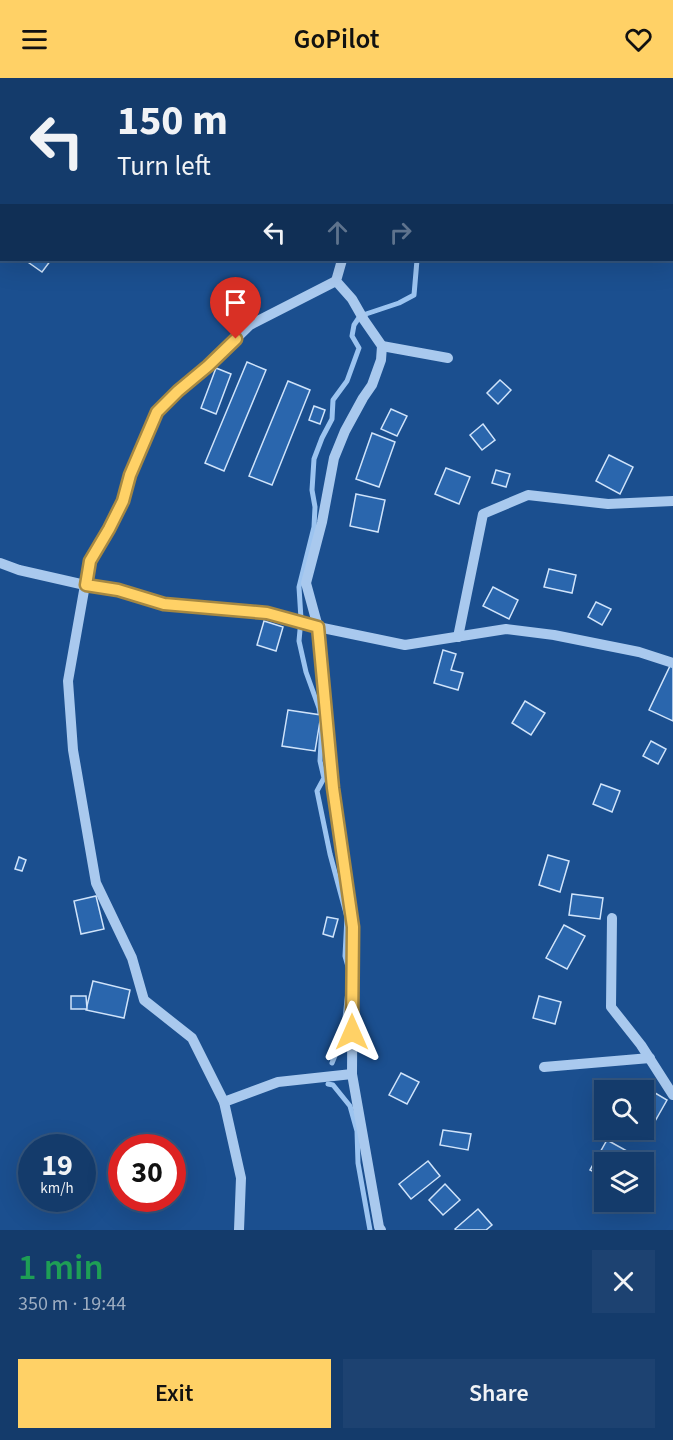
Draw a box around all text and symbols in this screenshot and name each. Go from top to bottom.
text: GoPilot [294,20,379,59]
icon: menu [18,23,51,56]
icon: heart [622,23,655,56]
text: 150 m [117,91,228,151]
icon: left [18,102,96,180]
text: Turn left [117,147,211,186]
icon: left [258,216,291,249]
icon: ahead [321,216,354,249]
icon: right [384,216,417,249]
pin [210,277,261,339]
icon: arrive [219,286,252,319]
position arrow [320,1000,384,1064]
map controls [594,1080,654,1212]
button: search [594,1080,654,1140]
speed limit sign: 30 [108,1134,186,1212]
text: 19 [41,1144,73,1187]
button: layers [594,1152,654,1212]
text: km/h [40,1178,74,1199]
text: 1 min [18,1242,104,1293]
button: close [592,1250,655,1313]
text: 350 m · 19:44 [18,1290,126,1318]
button: Exit [18,1359,331,1428]
button: Share [343,1359,655,1428]

